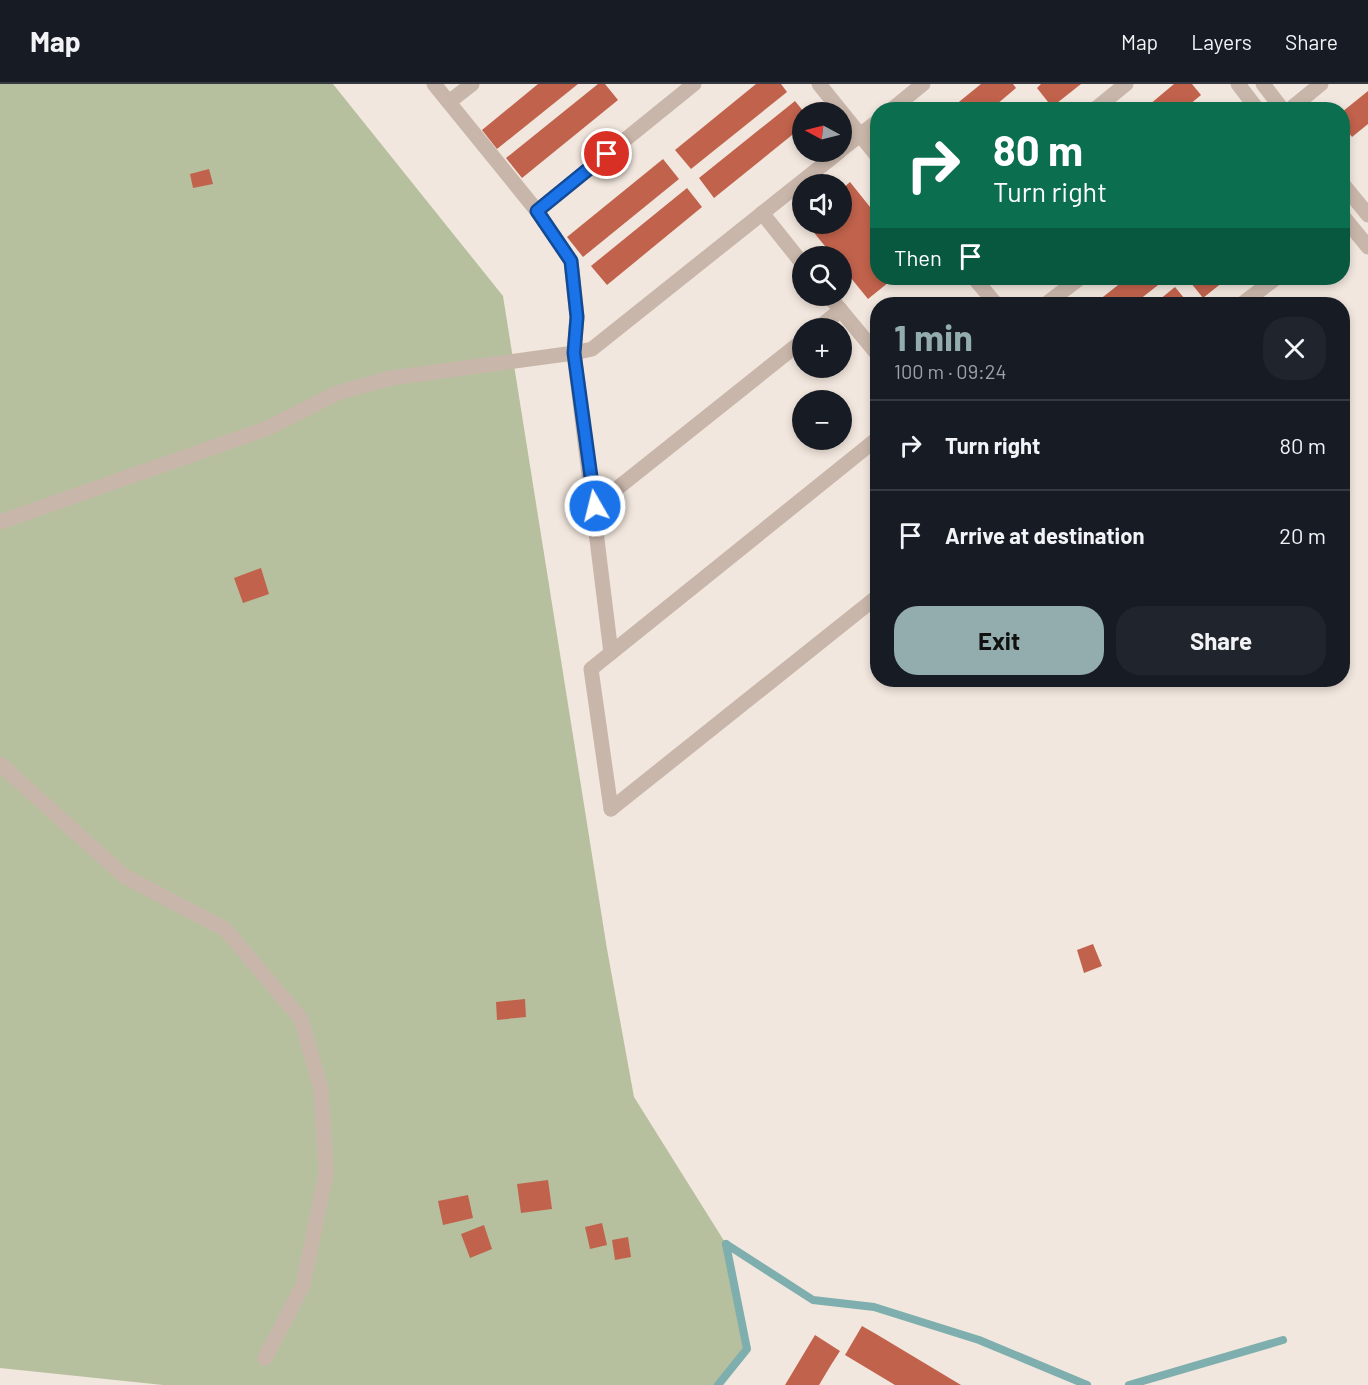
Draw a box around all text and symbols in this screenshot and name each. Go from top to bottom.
text: Map [30,24,81,58]
text: Map [1121,29,1158,54]
text: Layers [1191,29,1252,54]
text: Share [1285,29,1338,54]
north arrow [792,102,852,162]
map controls [792,102,852,450]
text: 80 m [993,124,1083,174]
icon: right [894,126,972,204]
pin [581,128,632,179]
icon: arrive [590,137,623,170]
button: sound [792,174,852,234]
text: Turn right [993,175,1107,207]
icon: arrive [954,240,987,273]
text: Then [894,244,942,270]
button: search [792,246,852,306]
text: 1 min [894,315,973,358]
button: close [1263,317,1326,380]
button: + [792,318,852,378]
text: 100 m · 09:24 [894,359,1007,383]
button: − [792,390,852,450]
icon: right [894,429,927,462]
text: Turn right [945,432,1040,458]
text: 80 m [1280,432,1326,458]
position arrow [563,474,627,538]
icon: arrive [894,519,927,552]
text: Arrive at destination [945,522,1144,548]
text: 20 m [1279,522,1326,548]
button: Exit [894,606,1104,675]
button: Share [1116,606,1326,675]

